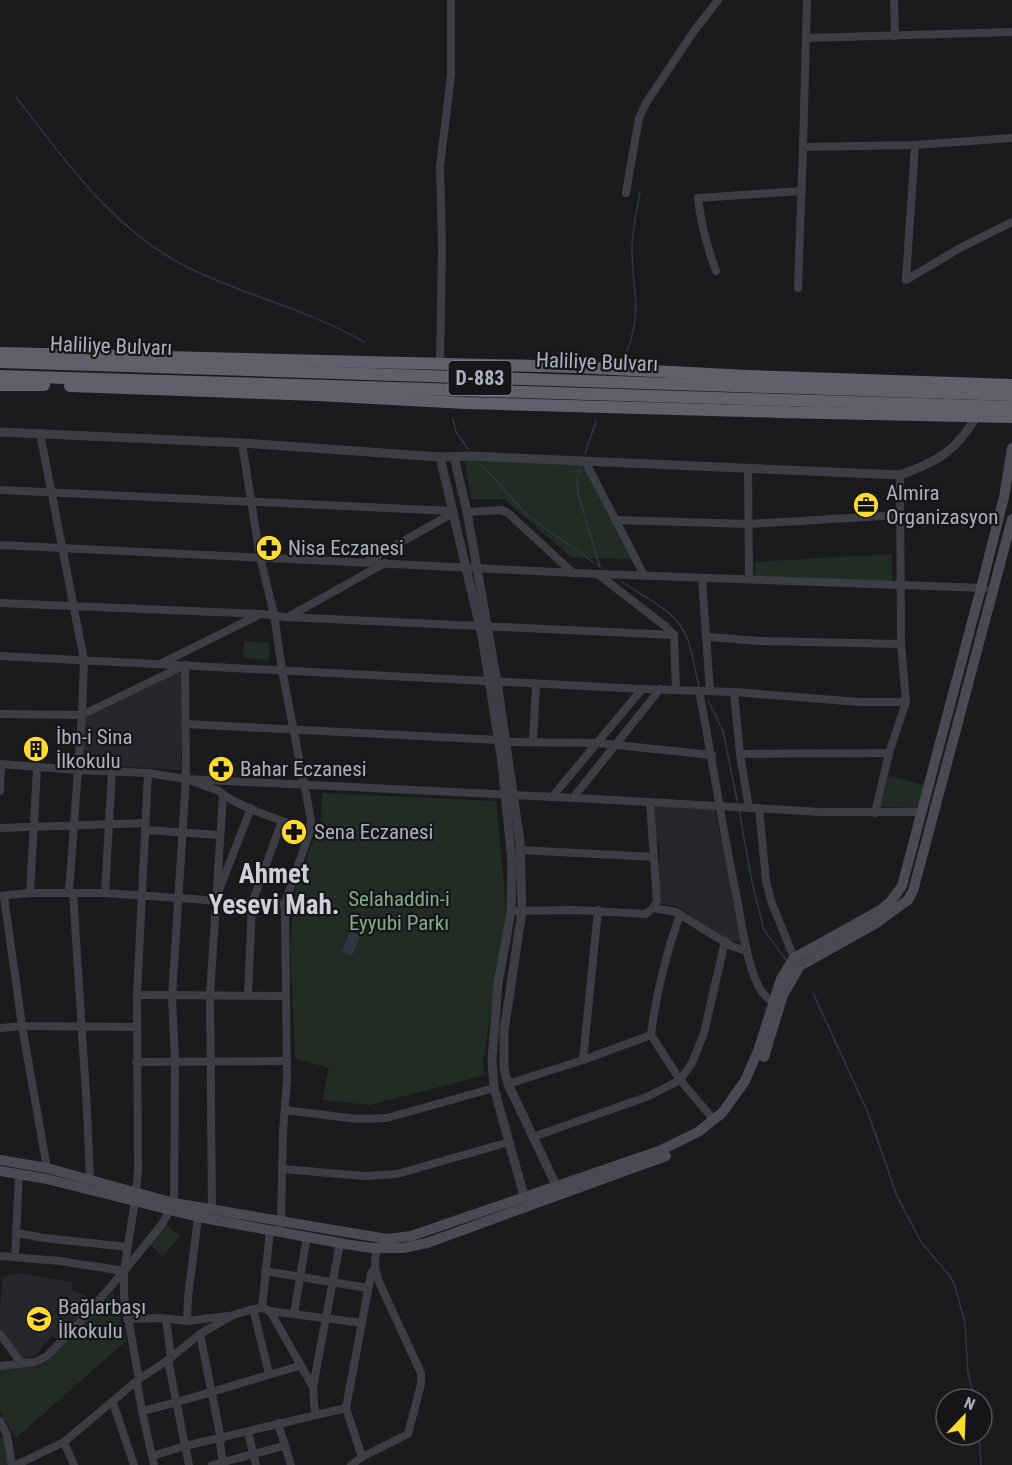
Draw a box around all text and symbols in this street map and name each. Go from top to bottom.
street label: Haliliye Bulvarı [49,332,173,360]
street label: Haliliye Bulvarı [535,348,659,376]
road number: D-883 [448,361,512,395]
place label: Almira Organizasyon [886,481,998,529]
office icon: Almira Organizasyon [851,490,881,520]
pharmacy icon: Nisa Eczanesi [254,533,284,563]
place label: Nisa Eczanesi [288,536,404,560]
place label: İbn-i Sina İlkokulu [56,725,133,773]
building icon: İbn-i Sina İlkokulu [21,734,51,764]
pharmacy icon: Bahar Eczanesi [206,754,236,784]
place label: Bahar Eczanesi [240,757,367,781]
pharmacy icon: Sena Eczanesi [279,817,309,847]
place label: Sena Eczanesi [314,820,433,844]
district label: Ahmet Yesevi Mah. [208,858,340,921]
park label: Selahaddin-i Eyyubi Parkı [348,887,450,935]
place label: Bağlarbaşı İlkokulu [58,1295,146,1343]
school or university icon: Bağlarbaşı İlkokulu [24,1304,54,1334]
north arrow [934,1387,994,1447]
text: N [961,1393,978,1414]

